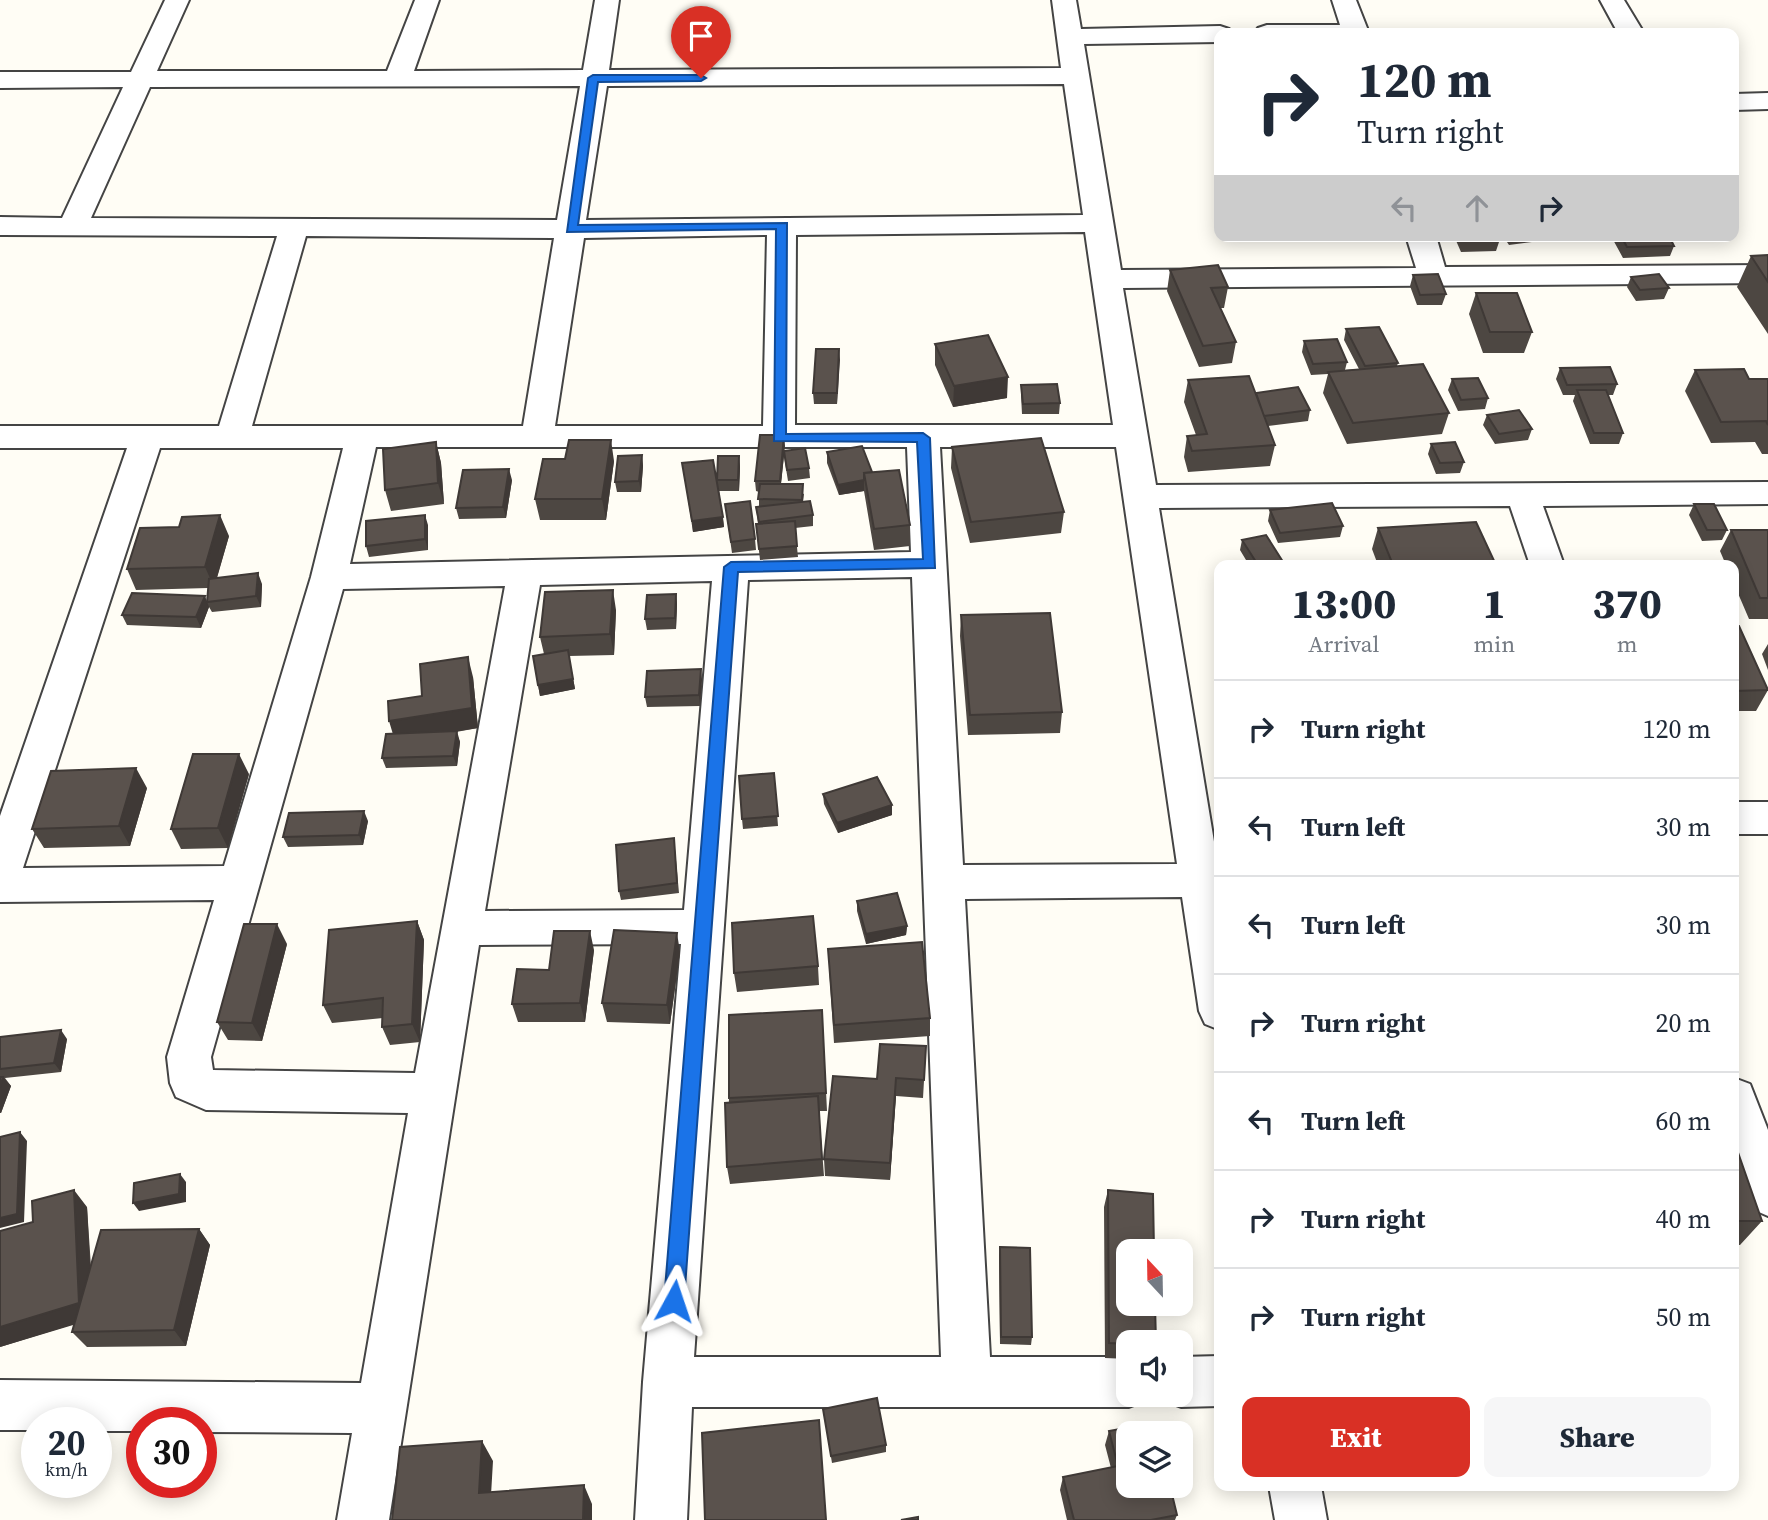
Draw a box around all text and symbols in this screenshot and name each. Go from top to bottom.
pin [671,6,731,78]
icon: arrive [682,17,720,55]
text: 120 m [1357,46,1492,113]
icon: right [1242,56,1333,147]
text: Turn right [1357,110,1503,154]
icon: left [1385,189,1423,227]
icon: ahead [1458,189,1496,227]
icon: right [1531,189,1569,227]
text: 13:00 [1291,574,1396,632]
text: 1 [1483,574,1506,632]
text: 370 [1592,574,1662,632]
text: Arrival [1308,628,1379,660]
text: min [1474,628,1515,660]
text: m [1617,628,1637,660]
icon: right [1242,710,1280,748]
text: Turn right [1301,711,1425,747]
text: 120 m [1643,711,1711,747]
icon: left [1242,808,1280,846]
text: Turn left [1301,809,1405,845]
text: 30 m [1656,809,1711,845]
icon: left [1242,906,1280,944]
text: Turn left [1301,907,1405,943]
text: 30 m [1656,907,1711,943]
icon: right [1242,1004,1280,1042]
text: Turn right [1301,1005,1425,1041]
text: 20 m [1656,1005,1711,1041]
icon: left [1242,1102,1280,1140]
text: Turn left [1301,1103,1405,1139]
text: 60 m [1656,1103,1711,1139]
icon: right [1242,1200,1280,1238]
text: Turn right [1301,1201,1425,1237]
text: 40 m [1656,1201,1711,1237]
north arrow [1116,1239,1194,1316]
map controls [1116,1239,1193,1498]
position arrow [637,1264,711,1338]
icon: right [1242,1298,1280,1336]
text: Turn right [1301,1299,1425,1335]
text: 50 m [1656,1299,1711,1335]
button: sound [1116,1330,1193,1407]
button: Exit [1242,1397,1470,1477]
button: Share [1484,1397,1711,1477]
speed limit sign: 30 [126,1407,217,1498]
text: 20 [48,1419,85,1467]
button: layers [1116,1421,1193,1498]
text: km/h [45,1457,88,1482]

